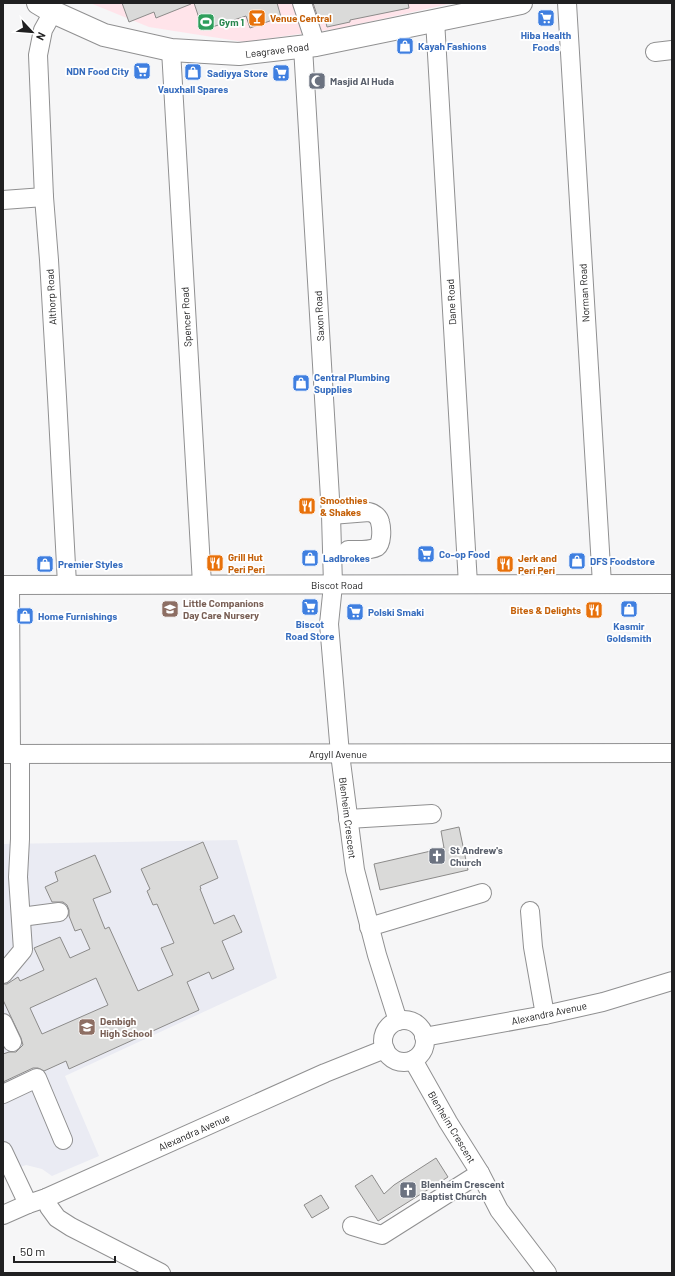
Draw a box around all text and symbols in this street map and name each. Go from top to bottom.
bar icon: Venue Central [247,8,267,28]
supermarket icon: Hiba Health Foods [536,8,556,28]
north arrow [12,12,52,52]
sports icon: Gym 1 [196,12,216,32]
place label: Venue Central [270,12,332,24]
place label: Gym 1 [219,16,244,28]
place label: Hiba Health Foods [521,29,571,53]
text: N [34,30,49,43]
shop icon: Kayah Fashions [395,36,415,56]
street label: Leagrave Road [244,40,310,60]
place label: Kayah Fashions [418,40,486,52]
supermarket icon: NDN Food City [132,61,152,81]
shop icon: Vauxhall Spares [183,62,203,82]
supermarket icon: Sadiyya Store [271,63,291,83]
place label: NDN Food City [66,65,129,77]
place label: Sadiyya Store [207,67,269,79]
mosque icon: Masjid Al Huda [307,71,327,91]
place label: Masjid Al Huda [330,75,394,87]
place label: Vauxhall Spares [158,83,228,95]
street label: Norman Road [576,263,592,323]
street label: Althorp Road [44,269,58,325]
street label: Dane Road [444,279,458,325]
street label: Spencer Road [178,287,194,347]
street label: Saxon Road [312,290,326,342]
place label: Central Plumbing Supplies [314,371,390,395]
shop icon: Central Plumbing Supplies [291,373,311,393]
place label: Smoothies & Shakes [320,494,368,518]
restaurant icon: Smoothies & Shakes [297,496,317,516]
supermarket icon: Co-op Food [416,544,436,564]
shop icon: Ladbrokes [300,548,320,568]
place label: Co-op Food [439,548,490,560]
place label: Grill Hut Peri Peri [228,551,265,575]
shop icon: DFS Foodstore [567,551,587,571]
place label: Ladbrokes [323,552,370,564]
place label: Jerk and Peri Peri [518,552,557,576]
restaurant icon: Grill Hut Peri Peri [205,553,225,573]
shop icon: Premier Styles [35,554,55,574]
restaurant icon: Jerk and Peri Peri [495,554,515,574]
place label: DFS Foodstore [590,555,656,567]
place label: Premier Styles [58,558,123,570]
street label: Biscot Road [311,579,363,591]
place label: Little Companions Day Care Nursery [183,597,264,621]
supermarket icon: Biscot Road Store [300,597,320,617]
school or university icon: Little Companions Day Care Nursery [160,599,180,619]
shop icon: Kasmir Goldsmith [619,599,639,619]
restaurant icon: Bites & Delights [584,600,604,620]
supermarket icon: Polski Smaki [345,602,365,622]
place label: Bites & Delights [511,604,581,616]
shop icon: Home Furnishings [15,606,35,626]
place label: Polski Smaki [368,606,425,618]
place label: Home Furnishings [38,610,117,622]
place label: Biscot Road Store [286,618,335,642]
place label: Kasmir Goldsmith [607,620,651,644]
street label: Argyll Avenue [309,748,367,760]
street label: Blenheim Crescent [337,777,359,860]
place label: St Andrew's Church [450,844,503,868]
church icon: St Andrew's Church [427,846,447,866]
street label: Alexandra Avenue [510,999,588,1027]
place label: Denbigh High School [100,1015,152,1039]
school or university icon: Denbigh High School [77,1017,97,1037]
street label: Blenheim Crescent [426,1089,478,1166]
street label: Alexandra Avenue [157,1111,231,1153]
place label: Blenheim Crescent Baptist Church [421,1178,505,1202]
church icon: Blenheim Crescent Baptist Church [398,1180,418,1200]
scale bar [14,1238,115,1264]
text: 50 m [20,1244,45,1258]

